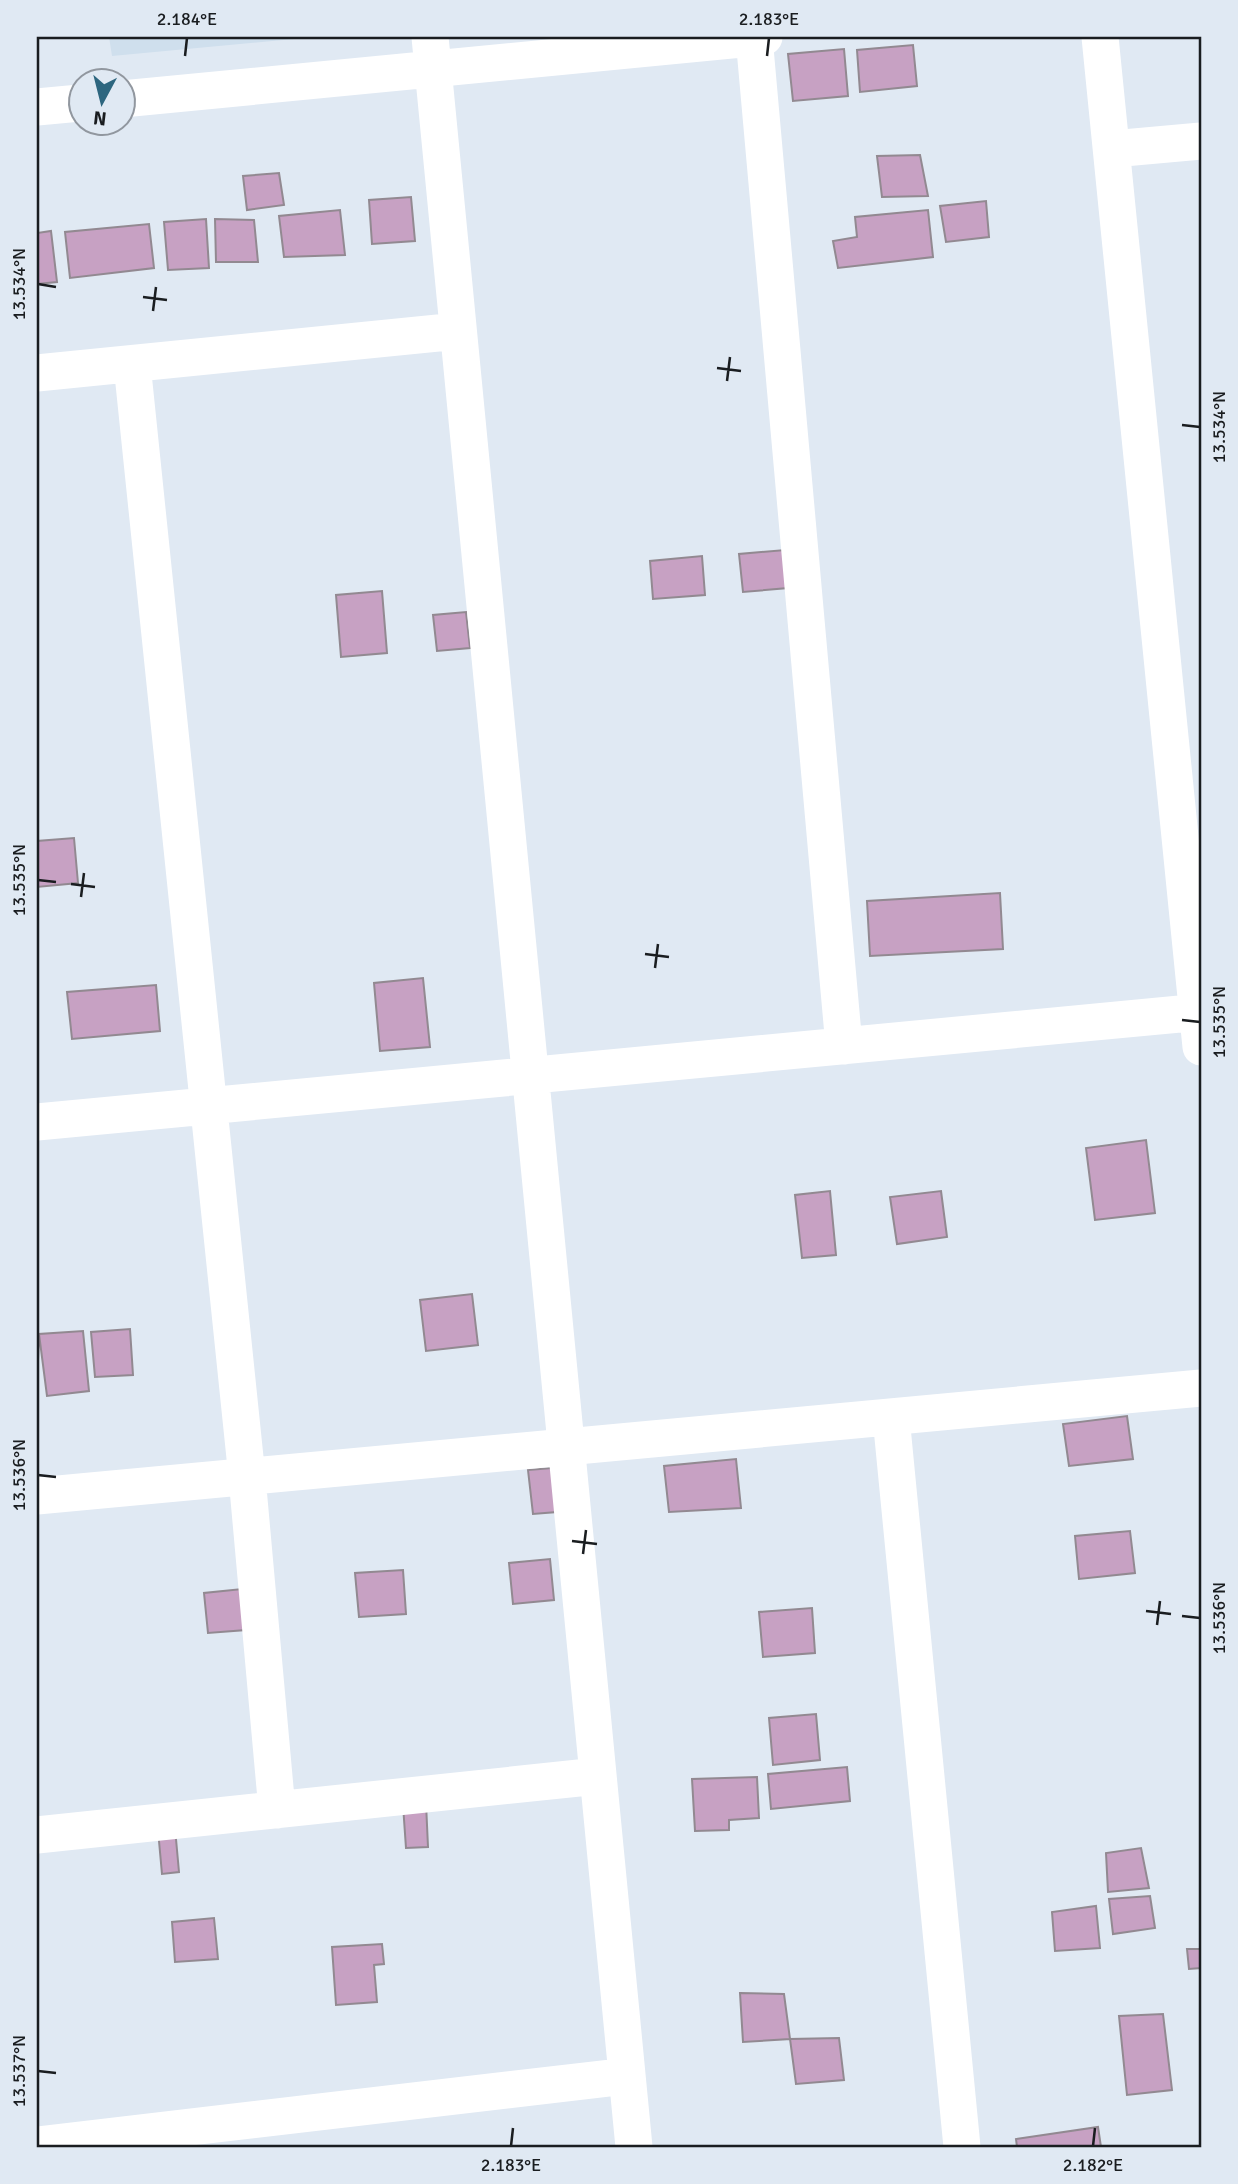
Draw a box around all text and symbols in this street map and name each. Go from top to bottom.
text: 2.184°E [157,8,217,30]
text: 2.183°E [739,8,799,30]
north arrow [66,66,136,136]
text: N [92,105,108,131]
text: 13.534°N [8,248,30,320]
text: 13.534°N [1208,391,1230,463]
text: 13.535°N [8,844,30,916]
text: 13.535°N [1208,986,1230,1058]
text: 13.536°N [8,1439,30,1511]
text: 13.536°N [1208,1582,1230,1654]
text: 13.537°N [8,2035,30,2107]
text: 2.183°E [481,2154,541,2176]
text: 2.182°E [1063,2154,1123,2176]

